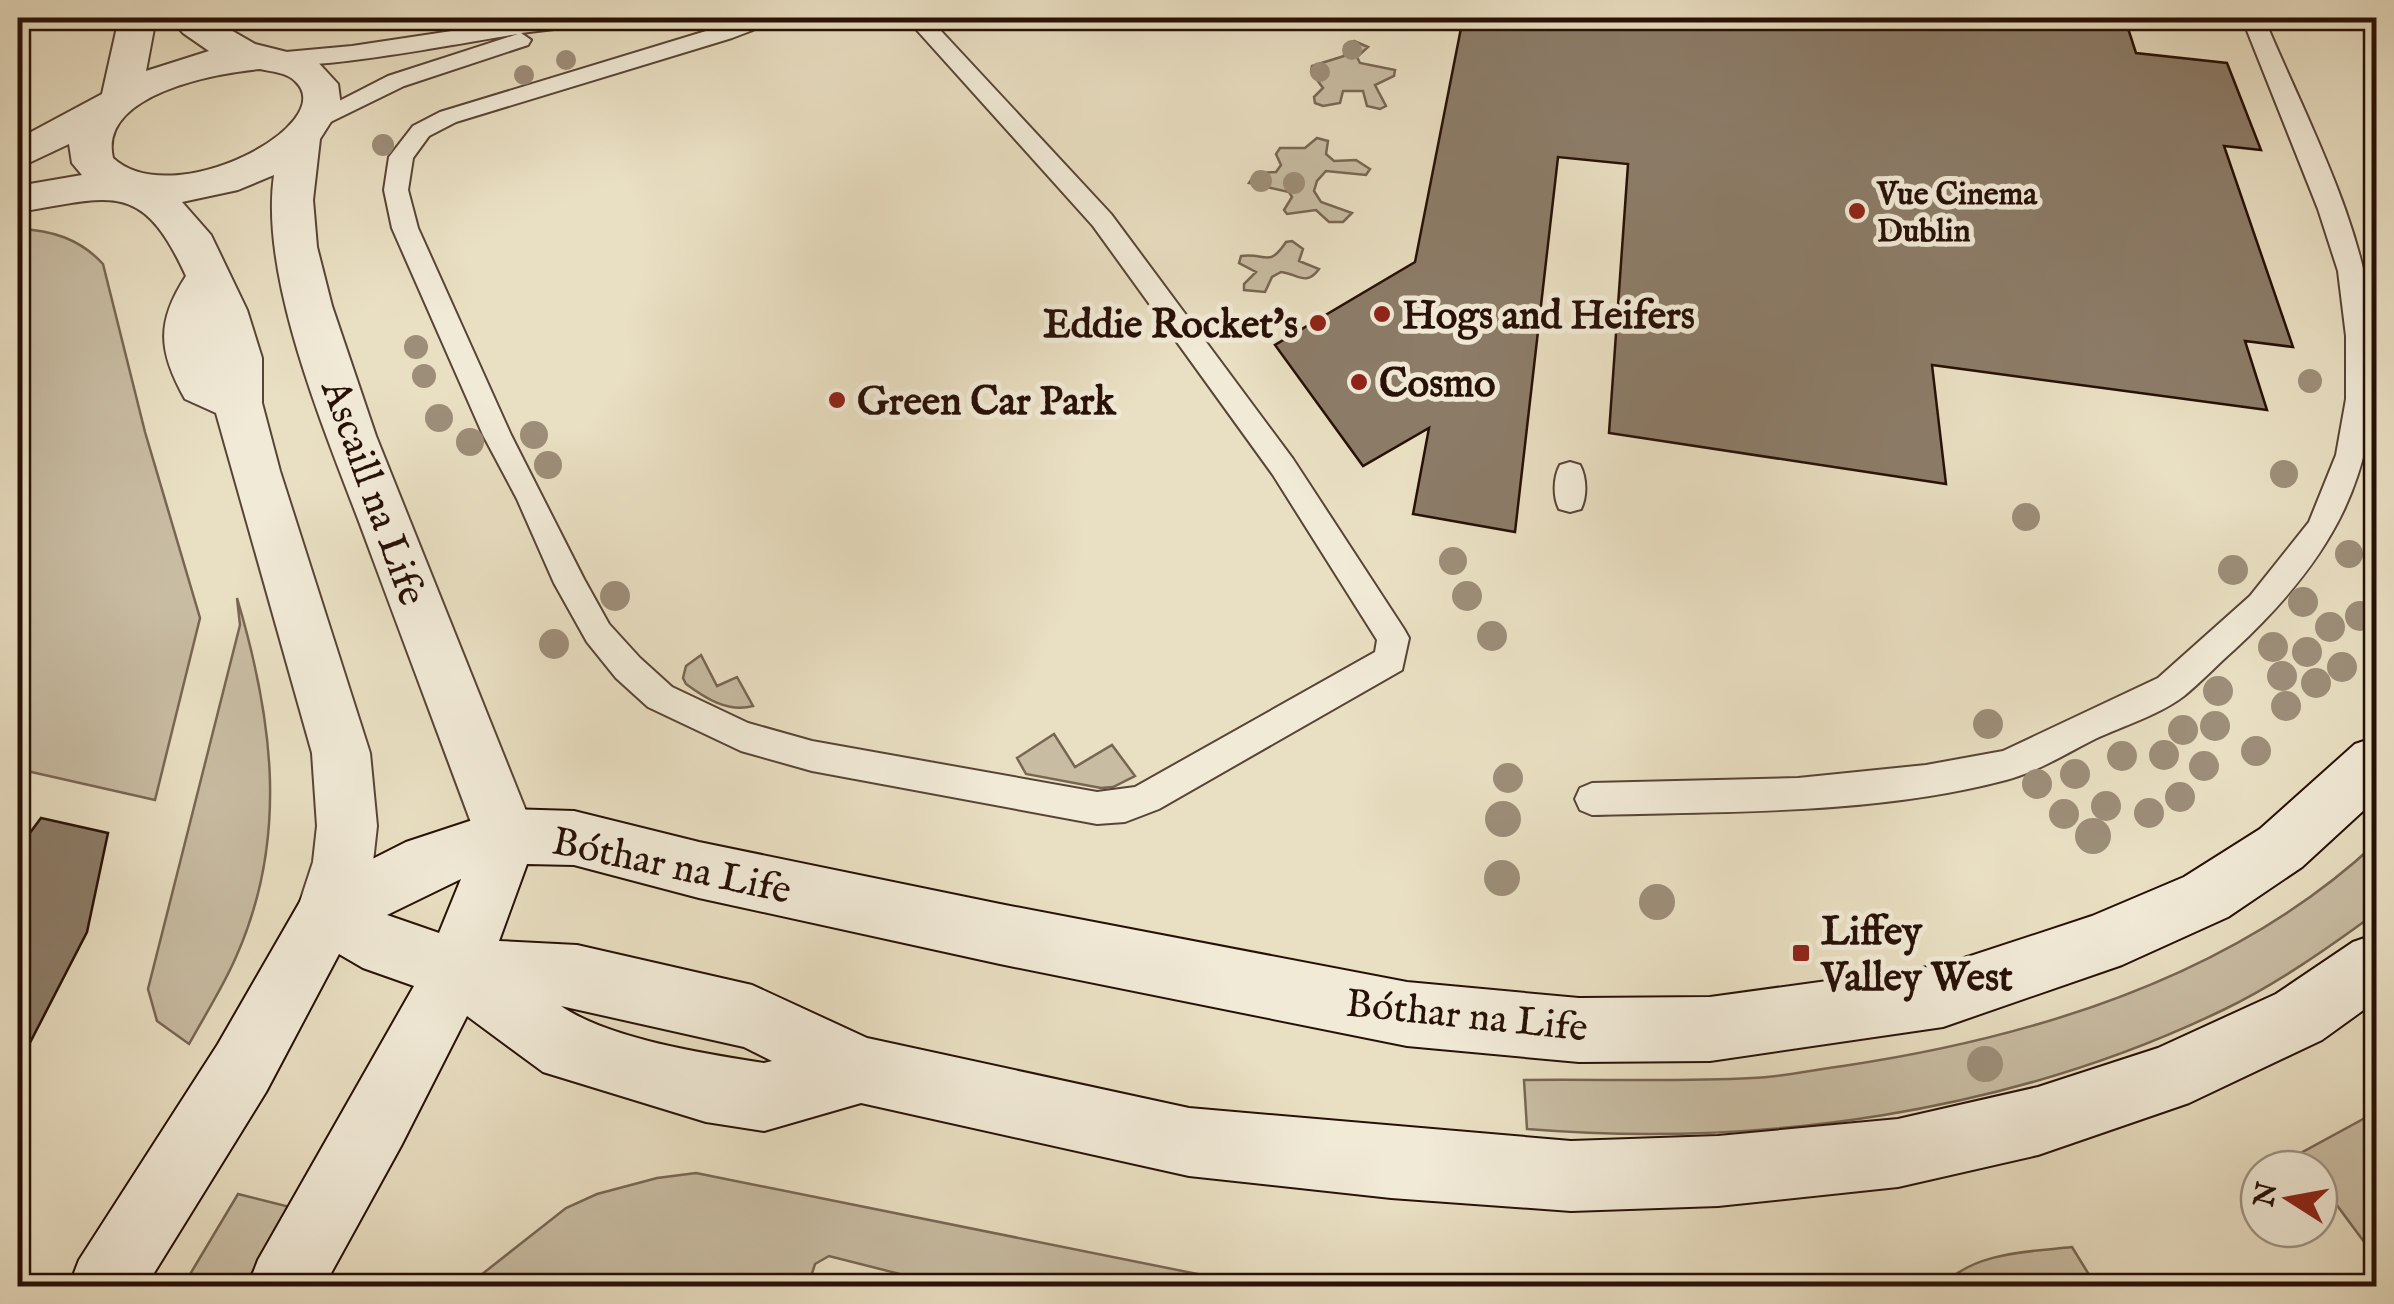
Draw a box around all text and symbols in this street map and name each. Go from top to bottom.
place label: Vue Cinema Dublin [1876,175,2038,253]
marker: Vue Cinema Dublin [1846,200,1868,222]
place label: Hogs and Heifers [1402,292,1695,343]
place label: Eddie Rocket's [1043,301,1298,352]
marker: Hogs and Heifers [1371,303,1393,325]
marker: Eddie Rocket's [1307,312,1329,334]
place label: Cosmo [1379,360,1496,411]
marker: Cosmo [1348,371,1370,393]
street label: Ascaill na Life [307,373,436,613]
place label: Green Car Park [857,378,1117,429]
marker: Green Car Park [826,389,848,411]
street label: Bóthar na Life [547,817,795,918]
place label: Liffey Valley West [1820,908,2013,1005]
marker: Liffey Valley West [1790,942,1812,964]
street label: Bóthar na Life [1343,979,1590,1056]
north arrow [2239,1149,2339,1249]
text: N [2247,1179,2286,1211]

